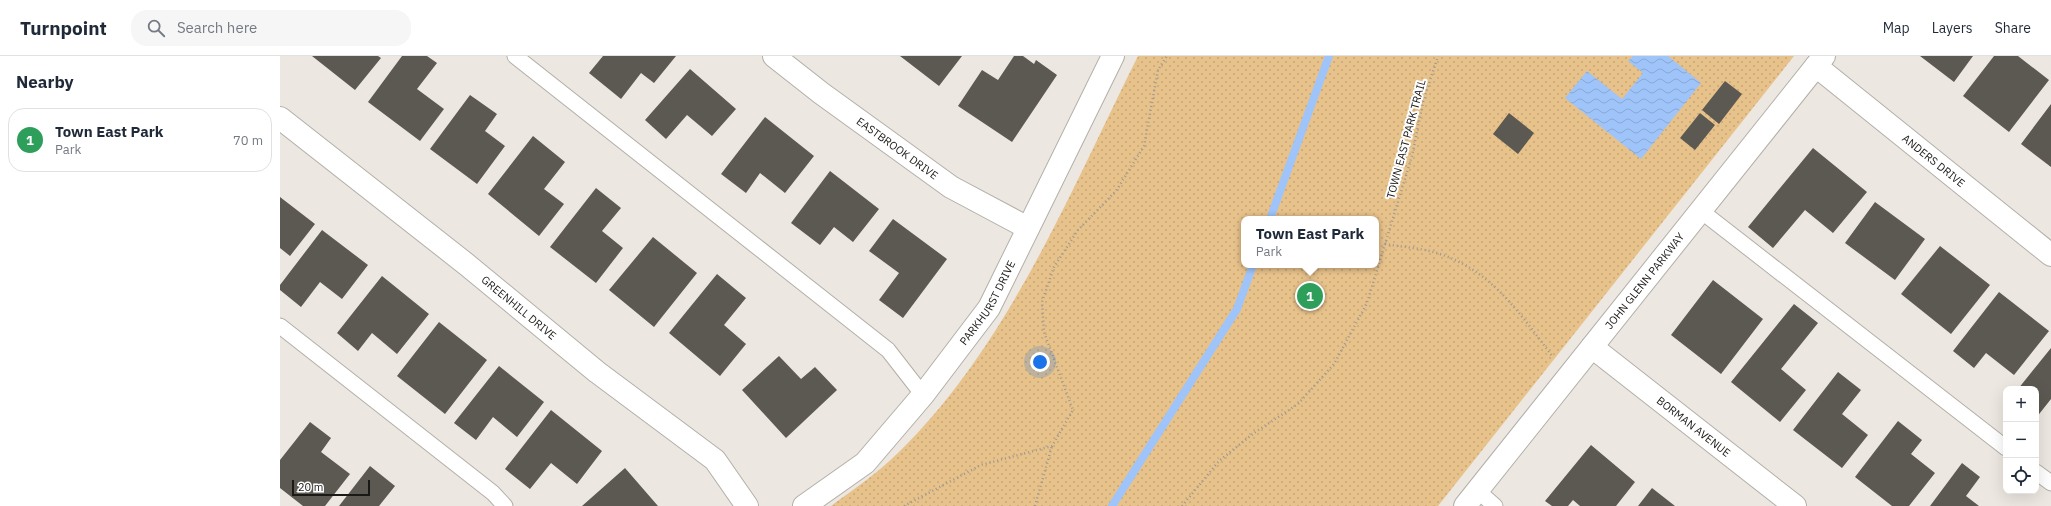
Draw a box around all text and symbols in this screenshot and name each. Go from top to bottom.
search box [131,10,411,46]
text: Turnpoint [20,16,107,40]
icon: search [145,17,167,39]
text: Search here [177,18,257,37]
text: Map [1883,19,1910,37]
text: Layers [1932,19,1973,37]
text: Share [1995,19,2031,37]
text: Nearby [16,71,74,93]
street label: TOWN EAST PARK TRAIL [1383,77,1429,200]
street label: EASTBROOK DRIVE [854,114,941,182]
text: Town East Park [55,122,163,141]
street label: ANDERS DRIVE [1899,131,1968,190]
text: 1 [26,132,34,149]
text: 70 m [233,132,263,149]
text: Park [55,141,81,158]
popup [1241,216,1379,268]
text: Town East Park [1256,224,1364,243]
street label: JOHN GLENN PARKWAY [1602,230,1688,332]
text: Park [1256,243,1282,260]
street label: PARKHURST DRIVE [956,258,1018,348]
street label: GREENHILL DRIVE [479,273,559,343]
pin: 1 [1297,281,1323,311]
your location [1030,352,1050,372]
map controls [2003,386,2039,494]
button: + [2003,386,2039,422]
street label: BORMAN AVENUE [1654,393,1733,460]
button: − [2003,422,2039,458]
button: locate [2003,458,2039,494]
scale bar [292,478,370,497]
text: 20 m [298,480,323,494]

